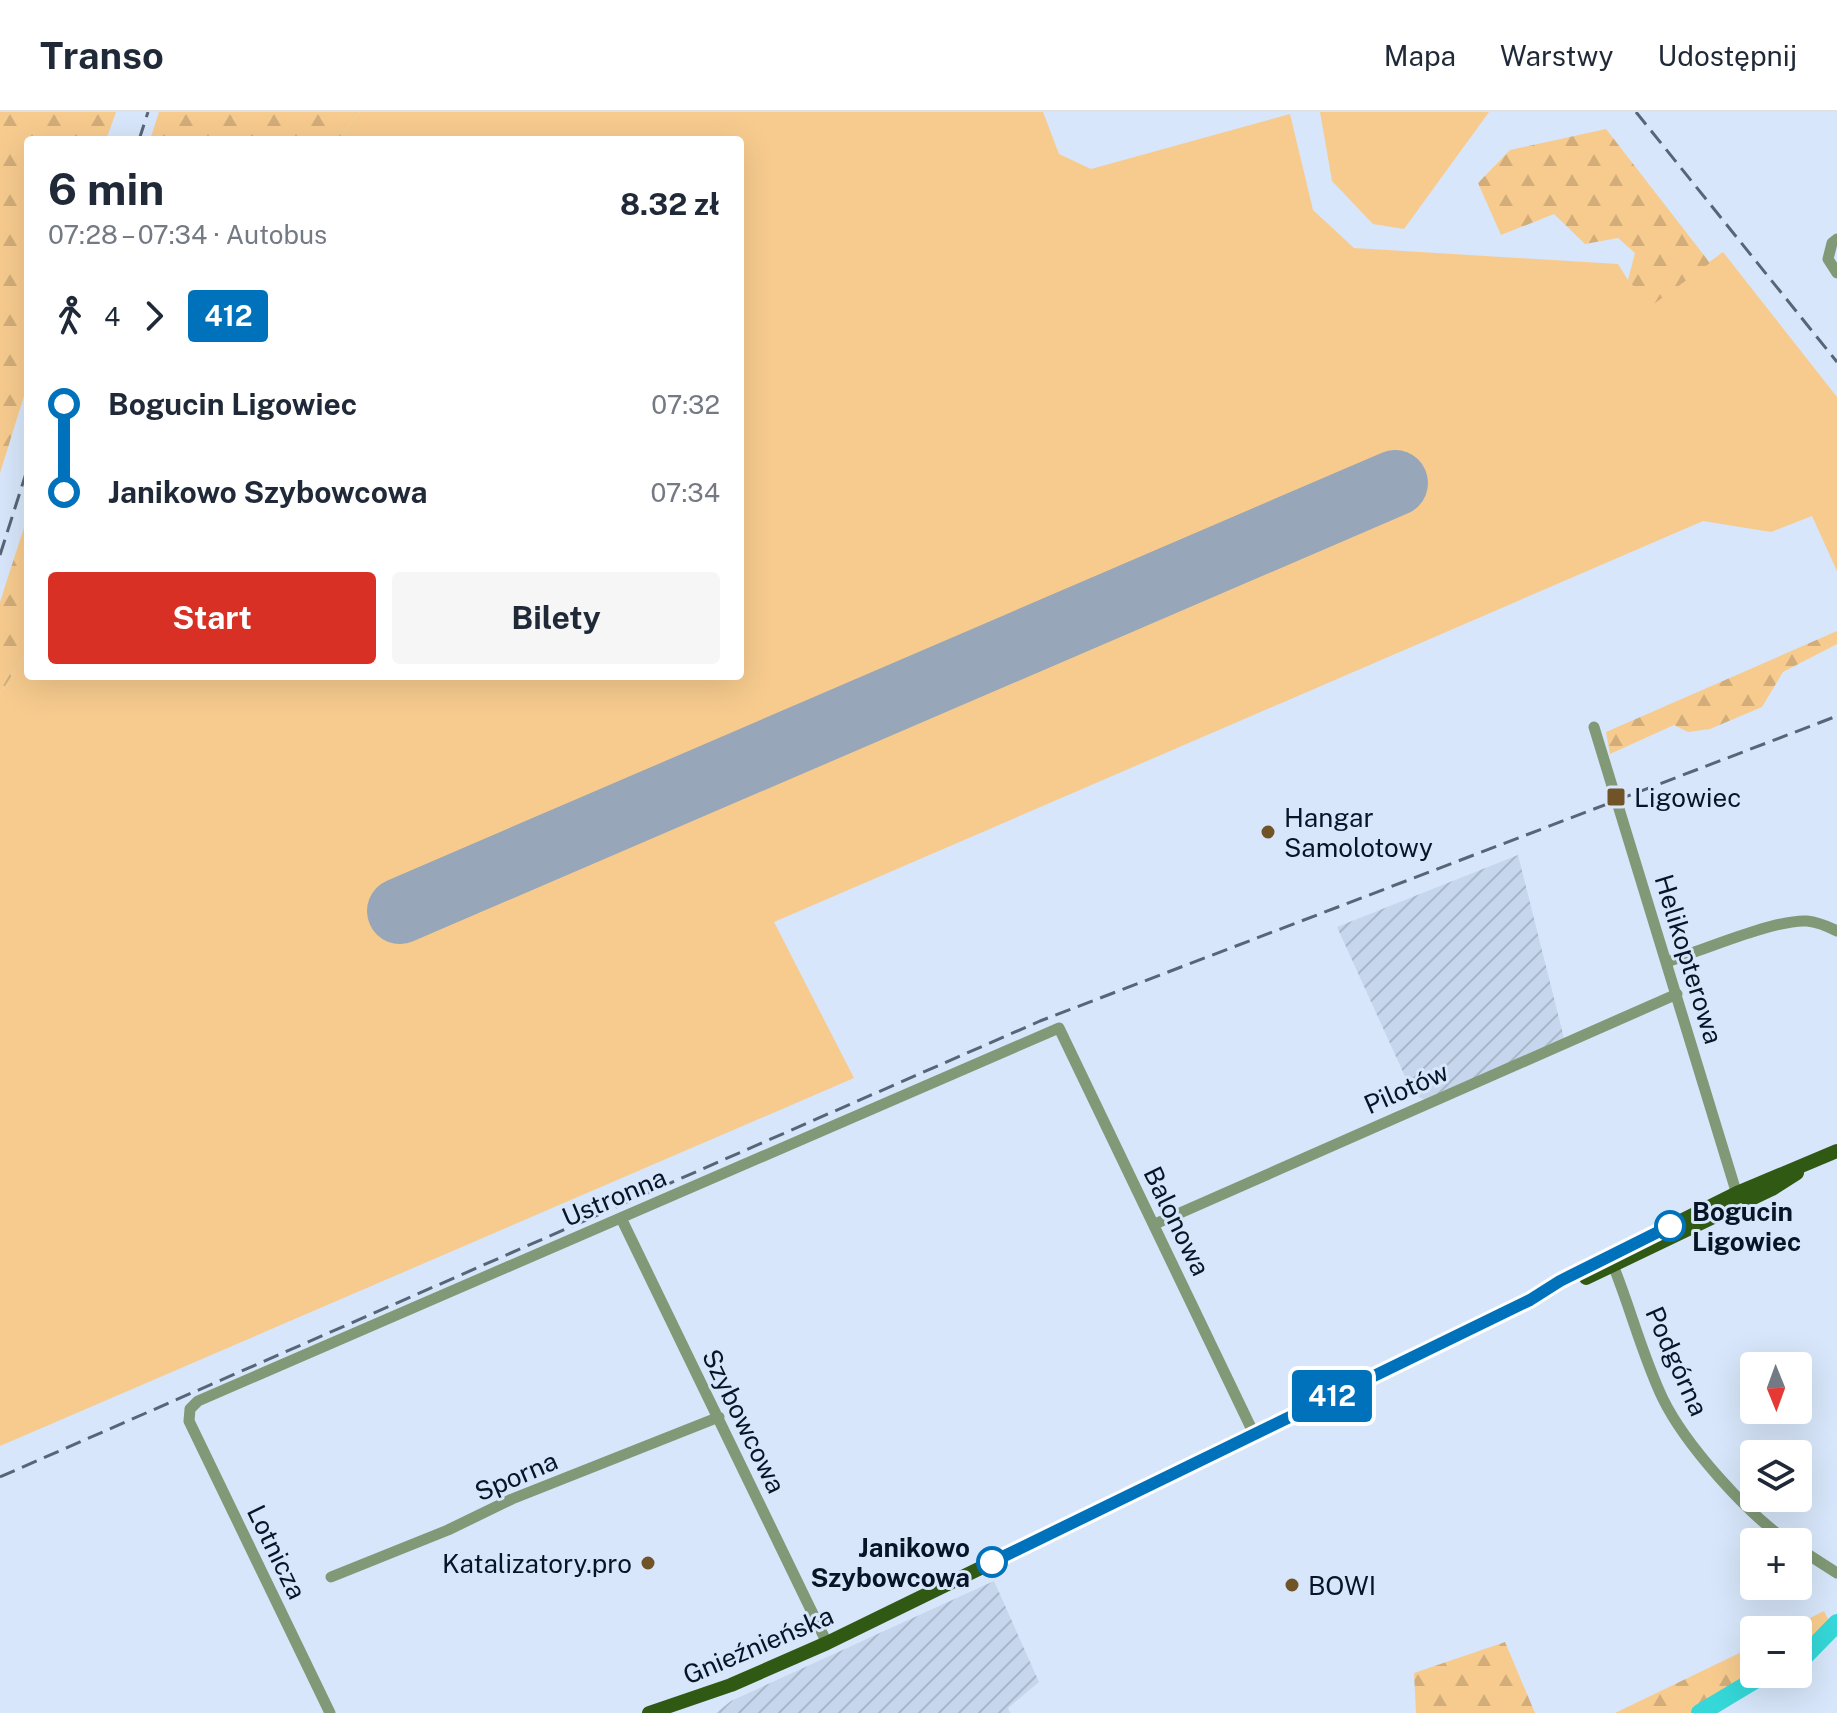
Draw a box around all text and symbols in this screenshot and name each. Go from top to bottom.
text: Transo [40,33,164,78]
text: Mapa [1384,39,1456,72]
text: Warstwy [1500,39,1614,72]
text: Udostępnij [1658,39,1797,72]
text: 6 min [48,163,164,215]
text: 8.32 zł [620,186,720,222]
text: 07:28 – 07:34 · Autobus [48,219,327,250]
icon: walk [48,294,92,338]
icon: forward [132,294,176,338]
text: 412 [204,299,252,332]
text: 4 [104,301,120,332]
text: Bogucin Ligowiec [108,386,357,422]
text: 07:32 [651,389,720,420]
text: Janikowo Szybowcowa [108,474,428,510]
text: 07:34 [650,477,720,508]
button: Start [48,572,376,664]
button: Bilety [392,572,720,664]
place label: Ligowiec [1634,782,1741,813]
marker: Ligowiec [1605,786,1627,808]
place label: Hangar Samolotowy [1284,802,1433,863]
marker: Hangar Samolotowy [1259,823,1277,841]
street label: Helikopterowa [1648,870,1730,1048]
street label: Pilotów [1359,1056,1453,1120]
street label: Ustronna [557,1161,671,1233]
street label: Balonowa [1137,1161,1217,1281]
place label: Bogucin Ligowiec [1692,1196,1801,1257]
marker: Bogucin Ligowiec [1655,1211,1685,1241]
street label: Podgórna [1639,1302,1715,1420]
street label: Szybowcowa [696,1344,792,1498]
north arrow [1740,1352,1812,1424]
map controls [1740,1352,1812,1688]
line badge: 412 [1286,1370,1378,1422]
text: 412 [1308,1379,1356,1412]
button: layers [1740,1440,1812,1512]
street label: Sporna [470,1445,562,1507]
street label: Lotnicza [241,1500,313,1604]
button: + [1740,1528,1812,1600]
place label: Janikowo Szybowcowa [810,1532,970,1593]
marker: Janikowo Szybowcowa [977,1547,1007,1577]
place label: Katalizatory.pro [442,1548,632,1579]
marker: Katalizatory.pro [639,1554,657,1572]
place label: BOWI [1308,1570,1376,1601]
marker: BOWI [1283,1576,1301,1594]
street label: Gnieźnieńska [678,1599,838,1691]
button: − [1740,1616,1812,1688]

